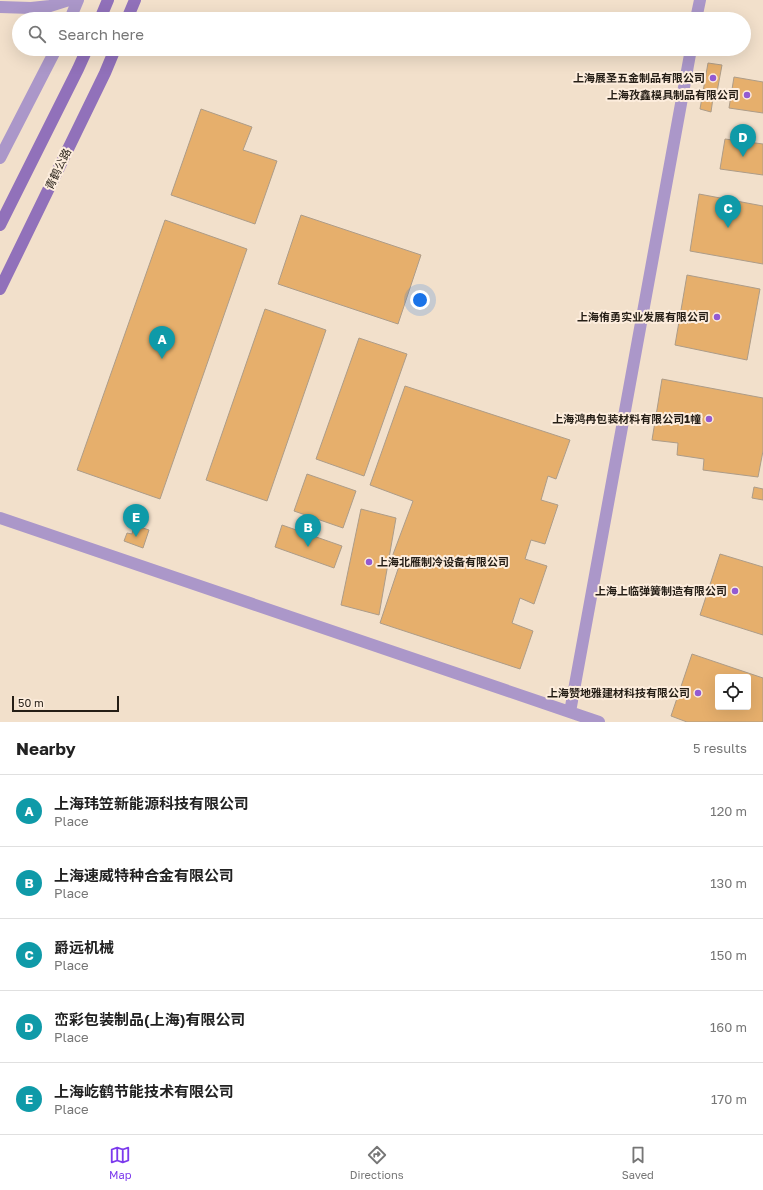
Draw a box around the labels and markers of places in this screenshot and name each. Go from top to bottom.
place label: 上海展圣五金制品有限公司 [573,71,705,84]
marker: 上海展圣五金制品有限公司 [708,73,718,83]
place label: 上海孜鑫模具制品有限公司 [607,88,739,101]
marker: 上海孜鑫模具制品有限公司 [742,90,752,100]
pin: D [730,124,756,157]
pin: C [715,195,741,228]
place label: 上海侑勇实业发展有限公司 [577,310,709,323]
marker: 上海侑勇实业发展有限公司 [712,312,722,322]
pin: A [149,326,175,359]
place label: 上海鸿冉包装材料有限公司1幢 [552,412,701,425]
marker: 上海鸿冉包装材料有限公司1幢 [704,414,714,424]
pin: E [123,504,149,537]
pin: B [295,514,321,547]
place label: 上海北雁制冷设备有限公司 [377,555,509,568]
marker: 上海北雁制冷设备有限公司 [364,557,374,567]
place label: 上海上临弹簧制造有限公司 [595,584,727,597]
marker: 上海上临弹簧制造有限公司 [730,586,740,596]
place label: 上海赞地雅建材科技有限公司 [547,686,690,699]
marker: 上海赞地雅建材科技有限公司 [693,688,703,698]

